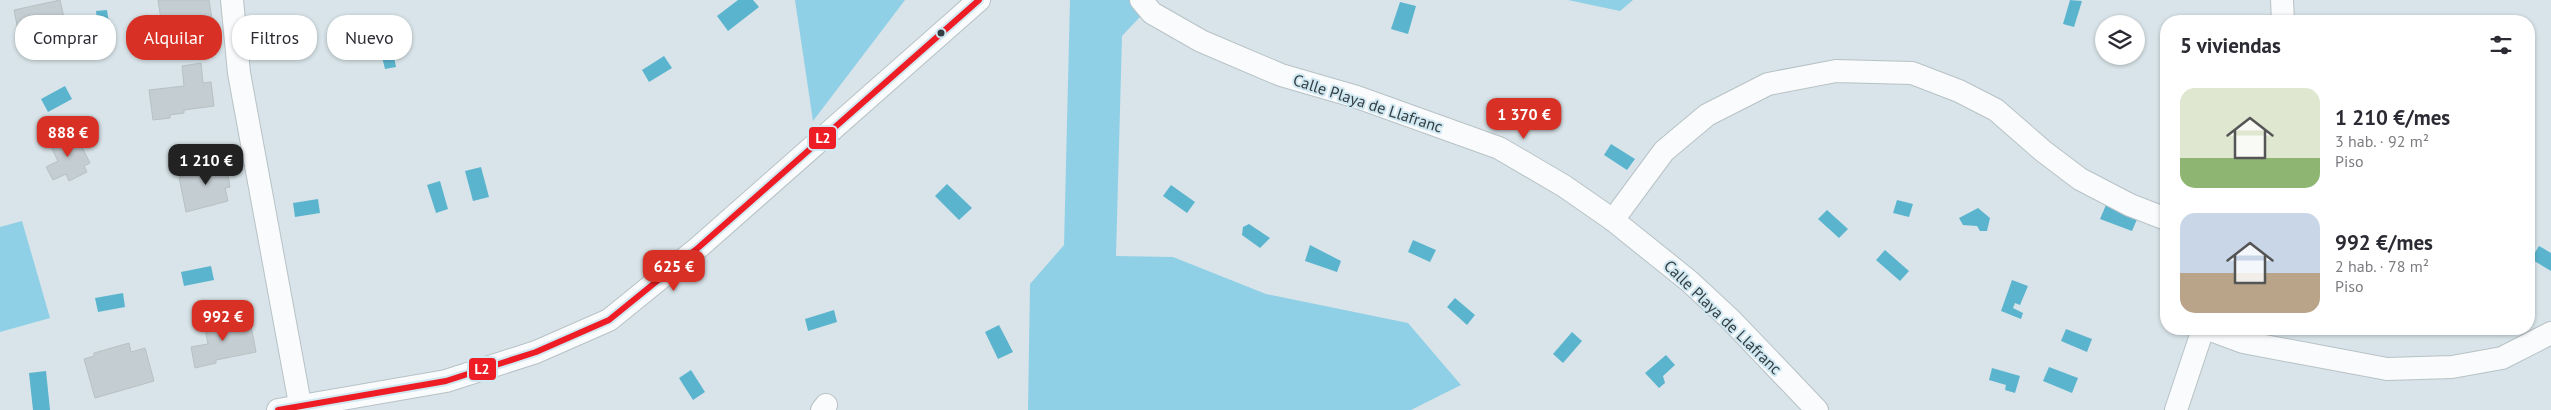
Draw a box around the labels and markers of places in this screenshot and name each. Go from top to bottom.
unlabelled marker [936,28,946,38]
pin: 1 370 € [1478,98,1570,140]
pin: 888 € [33,116,103,158]
pin: 1 210 € [160,144,252,186]
pin: 625 € [639,250,709,292]
pin: 992 € [188,300,258,342]

